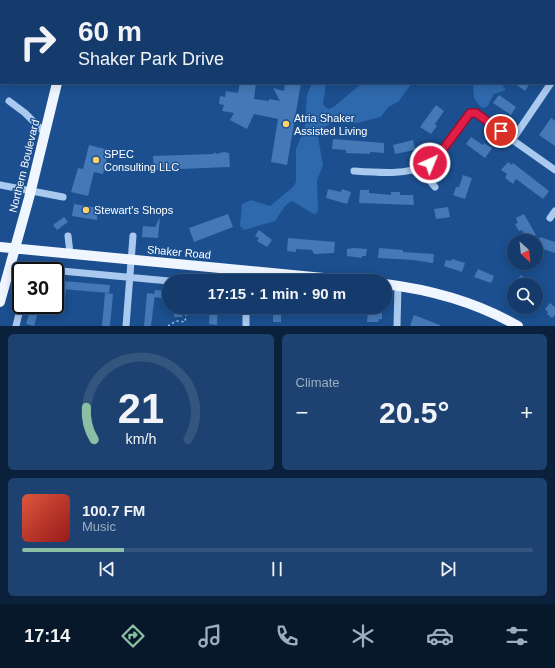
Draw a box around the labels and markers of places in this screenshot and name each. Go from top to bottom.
place label: Atria Shaker Assisted Living [294,112,367,137]
pin [484,114,518,148]
marker: Atria Shaker Assisted Living [281,119,291,129]
place label: SPEC Consulting LLC [104,148,179,173]
marker: SPEC Consulting LLC [91,155,101,165]
place label: Stewart's Shops [94,204,174,216]
marker: Stewart's Shops [81,205,91,215]

